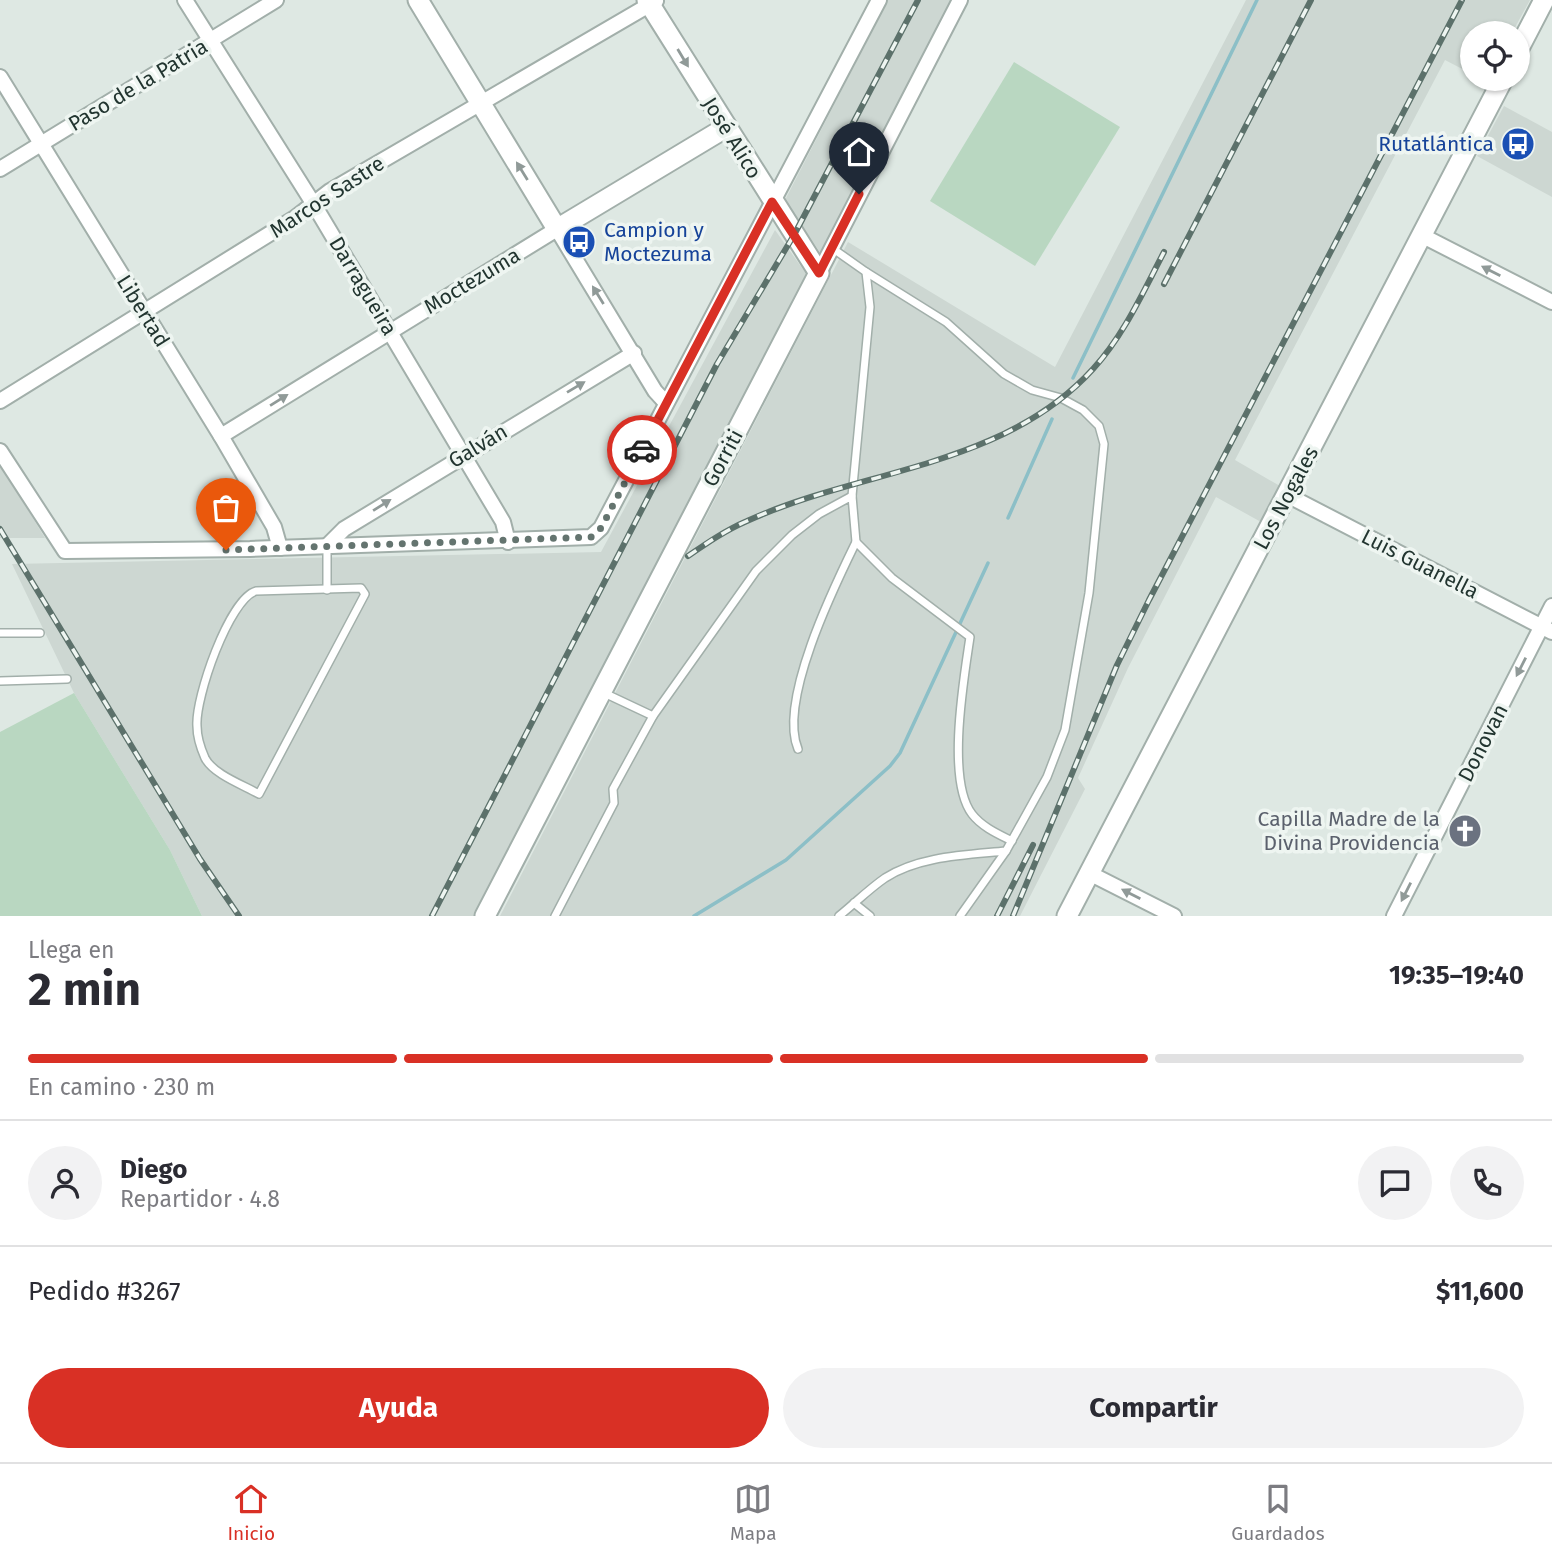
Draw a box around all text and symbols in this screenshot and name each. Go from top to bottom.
map controls [1460,21,1530,91]
button: locate [1460,21,1530,91]
street label: Paso de la Patria [64,33,212,137]
one-way arrow [676,49,689,68]
street label: José Alico [697,92,767,184]
pin [829,122,889,194]
bus stop icon: Rutatlántica [1499,125,1537,163]
place label: Rutatlántica [1378,131,1494,157]
icon: home [840,133,878,171]
street label: Marcos Sastre [265,150,389,244]
one-way arrow [515,162,528,181]
place label: Campion y Moctezuma [604,217,712,267]
bus stop icon: Campion y Moctezuma [560,223,598,261]
street label: Darragueira [323,232,403,340]
street label: Moctezuma [419,242,525,320]
one-way arrow [1481,266,1501,277]
street label: Libertad [111,270,175,352]
one-way arrow [592,286,605,305]
one-way arrow [567,381,586,393]
one-way arrow [269,394,289,407]
courier [607,415,677,485]
street label: Galván [444,418,512,474]
street label: Gorriti [697,425,749,491]
icon: car [623,431,661,469]
street label: Los Nogales [1248,442,1324,554]
pin [196,478,256,550]
icon: bag [207,489,245,527]
one-way arrow [372,499,392,512]
street label: Luis Guanella [1357,523,1483,605]
one-way arrow [1515,657,1527,677]
street label: Donovan [1452,700,1514,786]
place label: Capilla Madre de la Divina Providencia [1258,806,1440,856]
church icon: Capilla Madre de la Divina Providencia [1446,812,1484,850]
one-way arrow [1401,882,1412,902]
one-way arrow [1121,889,1141,900]
text: Llega en [28,936,114,964]
text: 19:35–19:40 [1389,960,1524,991]
text: 2 min [28,962,141,1017]
text: En camino · 230 m [28,1073,215,1101]
button: person [28,1146,102,1220]
button: chat [1358,1146,1432,1220]
button: phone [1450,1146,1524,1220]
text: Diego [120,1154,188,1185]
text: Repartidor · 4.8 [120,1185,280,1213]
text: Pedido #3267 [28,1276,181,1307]
text: $11,600 [1436,1276,1524,1307]
button: Ayuda [28,1368,769,1448]
button: Compartir [783,1368,1524,1448]
tab: Inicio [227,1480,275,1545]
tab: Mapa [730,1480,776,1545]
tab: Guardados [1231,1480,1325,1545]

